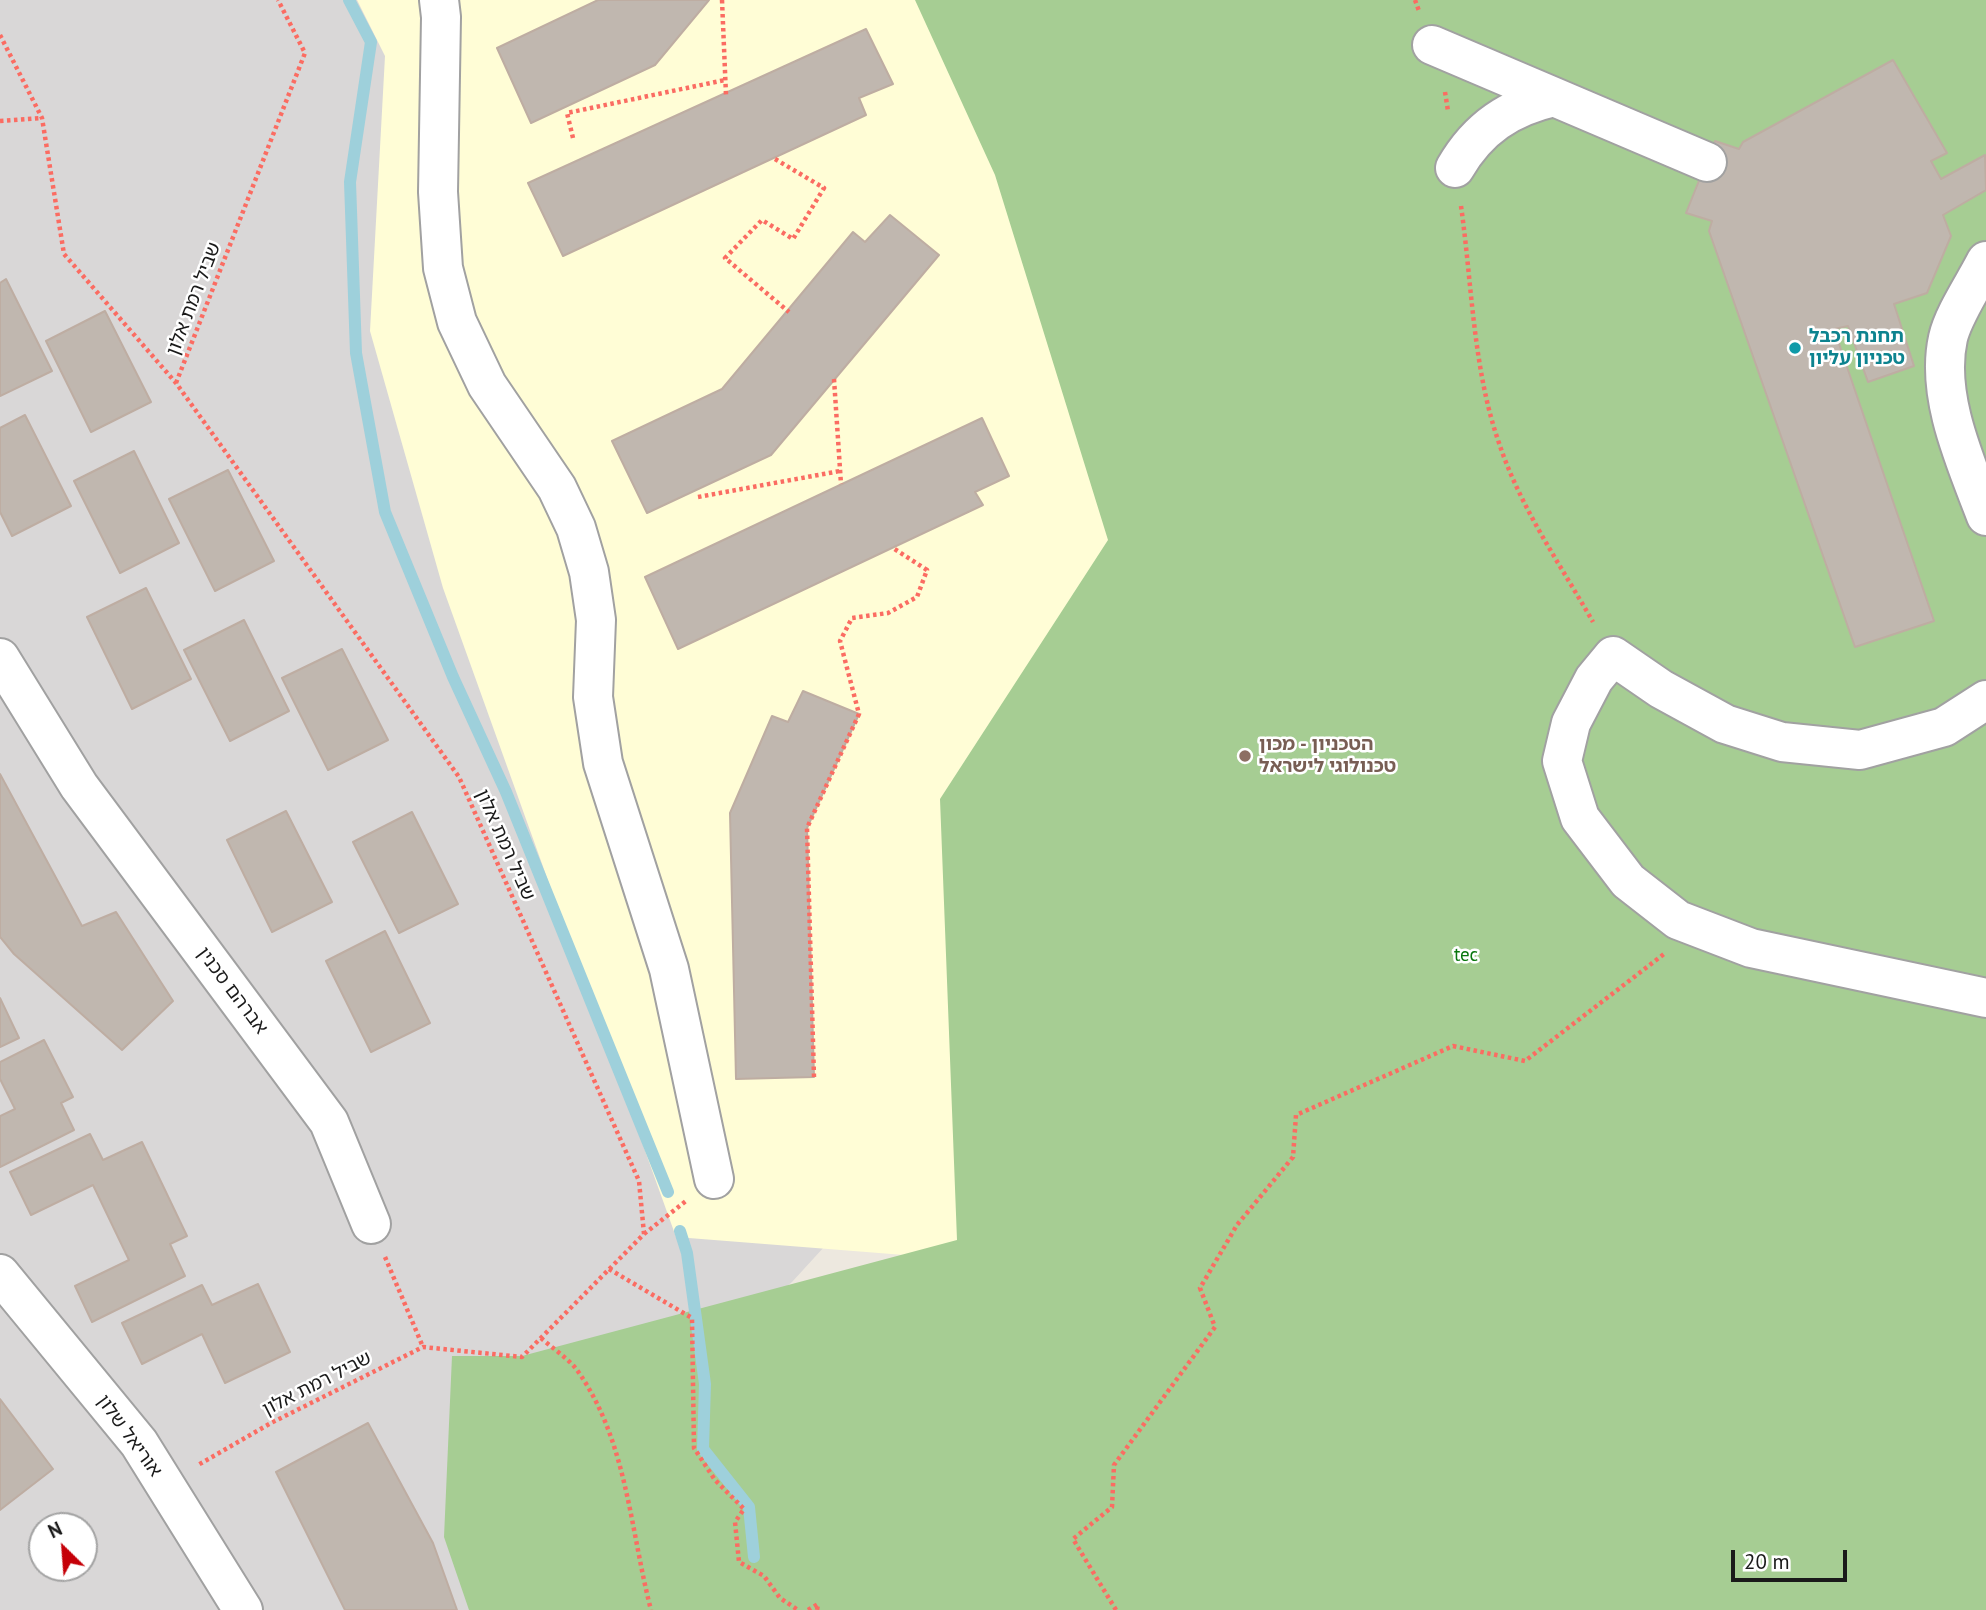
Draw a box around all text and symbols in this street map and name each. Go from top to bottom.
street label: שביל רמת אלון [162,239,226,359]
place label: תחנת רכבל טכניון עליון [1809,326,1905,370]
marker: תחנת רכבל טכניון עליון [1787,340,1803,356]
place label: הטכניון - מכון טכנולוגי לישראל [1259,734,1396,778]
marker: הטכניון - מכון טכנולוגי לישראל [1237,748,1253,764]
street label: שביל רמת אלון [470,786,540,904]
street label: אברהם סכנין [192,943,272,1039]
park label: tec [1454,945,1478,967]
street label: שביל רמת אלון [259,1347,375,1421]
street label: אוריאל שלון [92,1391,166,1481]
north arrow [28,1512,98,1582]
text: N [44,1516,66,1543]
scale bar [1734,1536,1850,1580]
text: 20 m [1744,1548,1790,1575]

